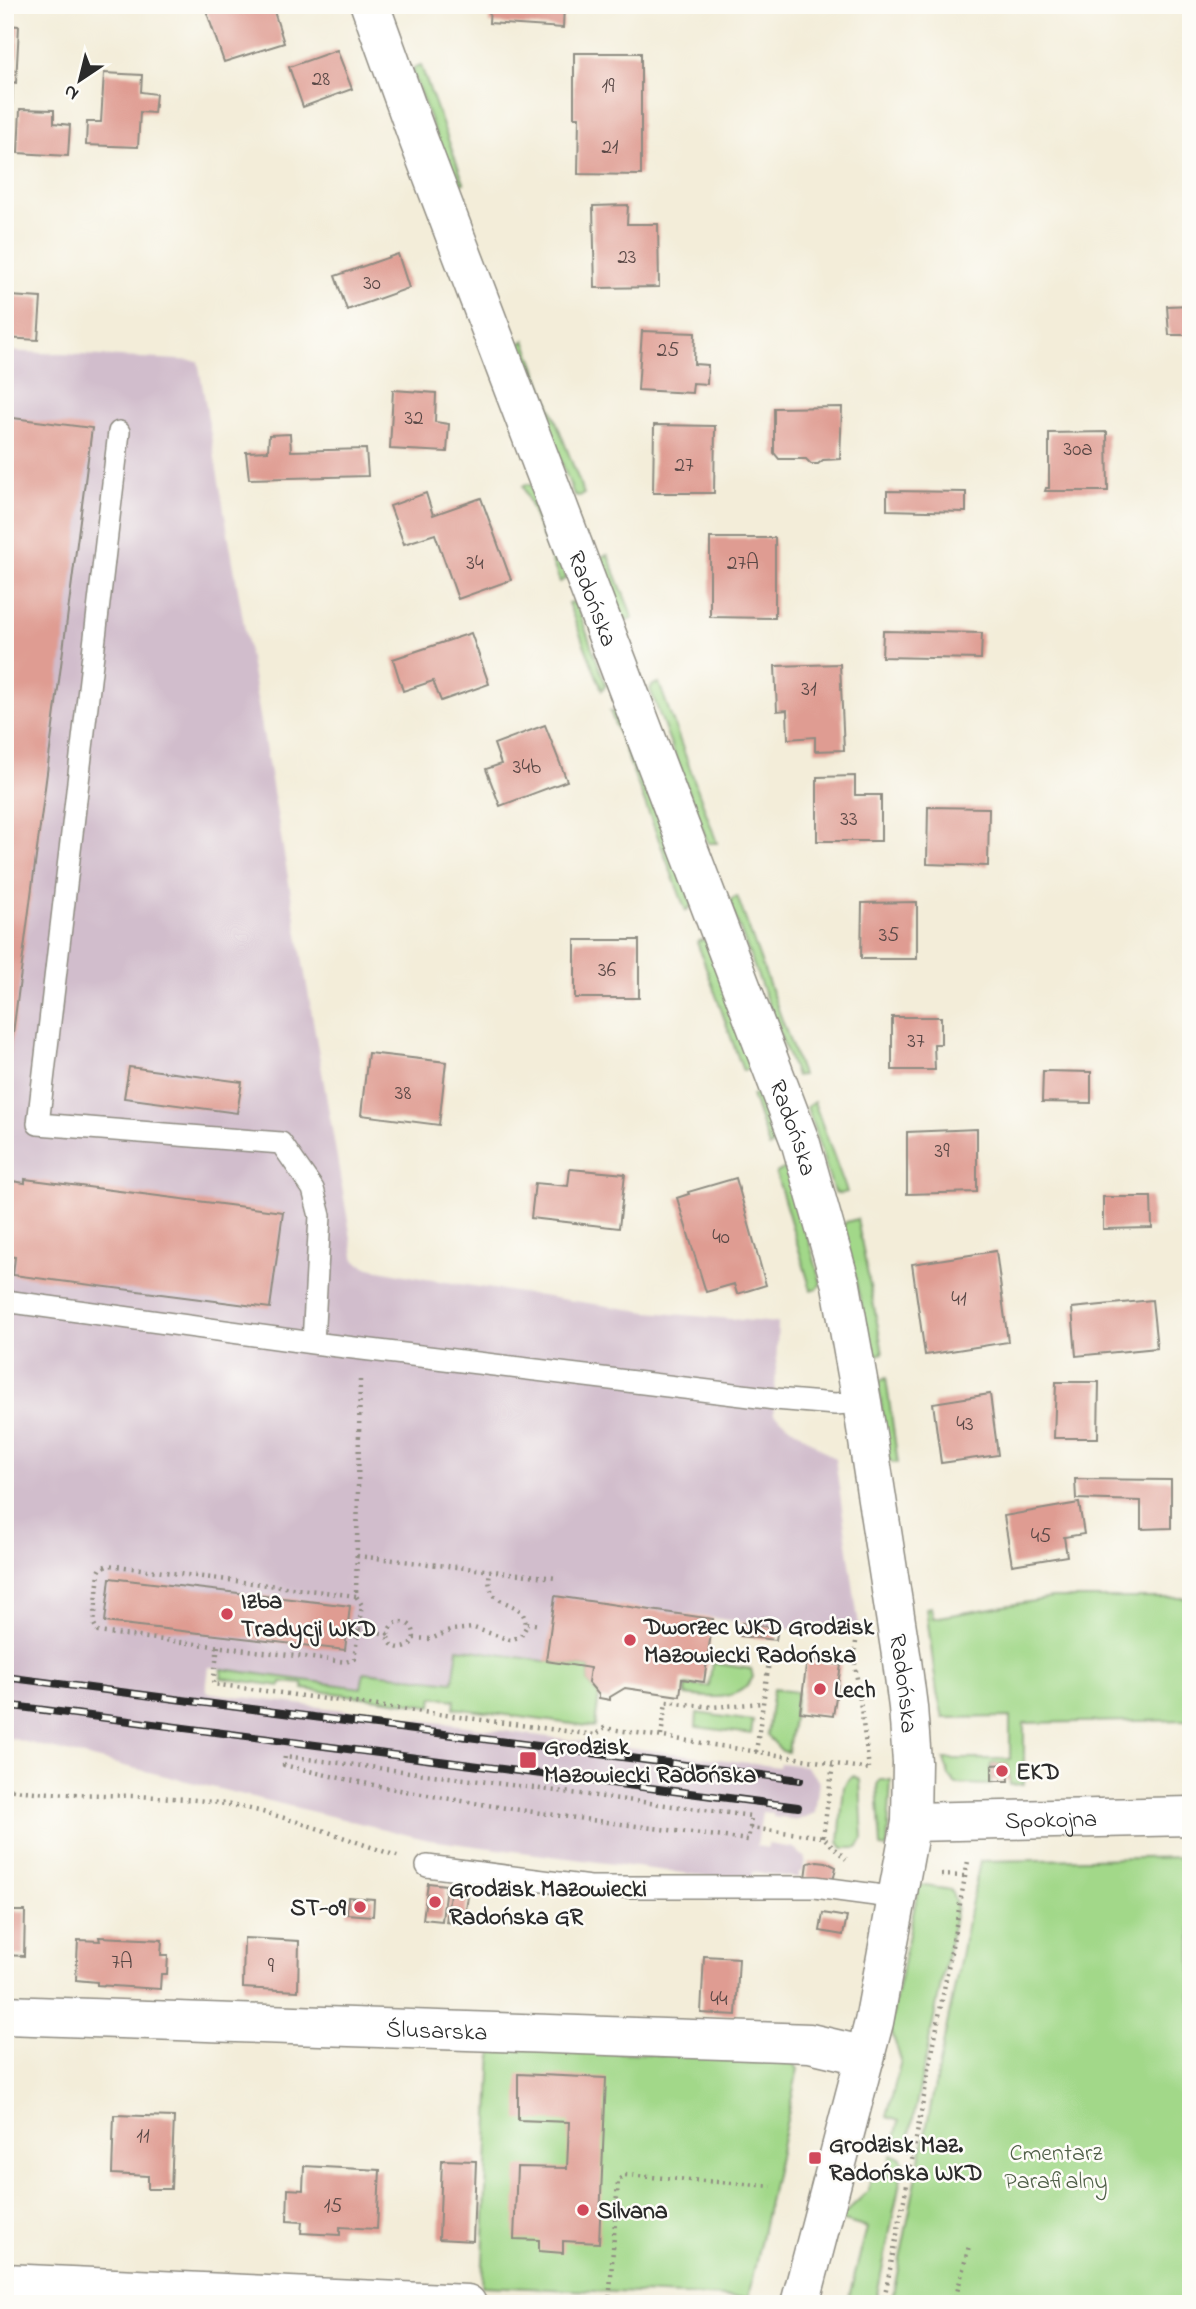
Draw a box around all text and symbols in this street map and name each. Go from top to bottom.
north arrow [46,46,116,116]
house number: 28 [312,65,330,95]
house number: 19 [602,72,615,102]
text: N [59,77,85,107]
house number: 21 [601,133,619,163]
house number: 23 [617,243,637,273]
house number: 30 [363,269,381,299]
house number: 25 [657,336,679,366]
house number: 32 [404,404,424,434]
house number: 30a [1063,435,1093,465]
house number: 27 [674,451,694,481]
street label: Radońska [557,546,625,652]
house number: 34 [466,549,484,579]
house number: 27A [727,549,759,579]
house number: 31 [801,675,817,705]
house number: 34b [513,753,541,783]
house number: 33 [840,805,858,835]
house number: 35 [879,921,899,951]
house number: 36 [598,956,616,986]
house number: 37 [907,1027,925,1057]
street label: Radońska [758,1075,824,1180]
house number: 38 [395,1079,411,1109]
house number: 39 [935,1137,950,1167]
house number: 40 [712,1223,730,1253]
house number: 41 [951,1285,967,1315]
house number: 43 [956,1410,974,1440]
house number: 45 [1031,1522,1051,1552]
place label: Izba Tradycji WKD [241,1585,376,1649]
marker: Izba Tradycji WKD [219,1606,235,1622]
place label: Dworzec WKD Grodzisk Mazowiecki Radońska [643,1611,874,1674]
marker: Dworzec WKD Grodzisk Mazowiecki Radońska [622,1632,638,1648]
street label: Radońska [878,1632,925,1735]
place label: Lech [834,1674,876,1709]
marker: Lech [812,1681,828,1697]
place label: Grodzisk Mazowiecki Radońska [544,1731,756,1794]
marker: Grodzisk Mazowiecki Radońska [518,1750,538,1770]
place label: EKD [1016,1756,1060,1791]
marker: EKD [994,1763,1010,1779]
street label: Spokojna [1004,1803,1098,1840]
place label: Grodzisk Mazowiecki Radońska GR [449,1873,647,1936]
place label: ST-09 [290,1892,347,1927]
marker: Grodzisk Mazowiecki Radońska GR [427,1894,443,1910]
marker: ST-09 [352,1899,368,1915]
house number: 7A [111,1948,133,1978]
house number: 9 [268,1952,275,1982]
house number: 44 [710,1985,728,2015]
street label: Ślusarska [385,2013,488,2052]
house number: 11 [136,2122,150,2152]
place label: Grodzisk Maz. Radońska WKD [829,2129,983,2192]
park label: Cmentarz Parafialny [1004,2137,1108,2201]
marker: Grodzisk Maz. Radońska WKD [807,2150,823,2166]
house number: 15 [324,2192,342,2222]
place label: Silvana [597,2195,668,2230]
marker: Silvana [575,2202,591,2218]

